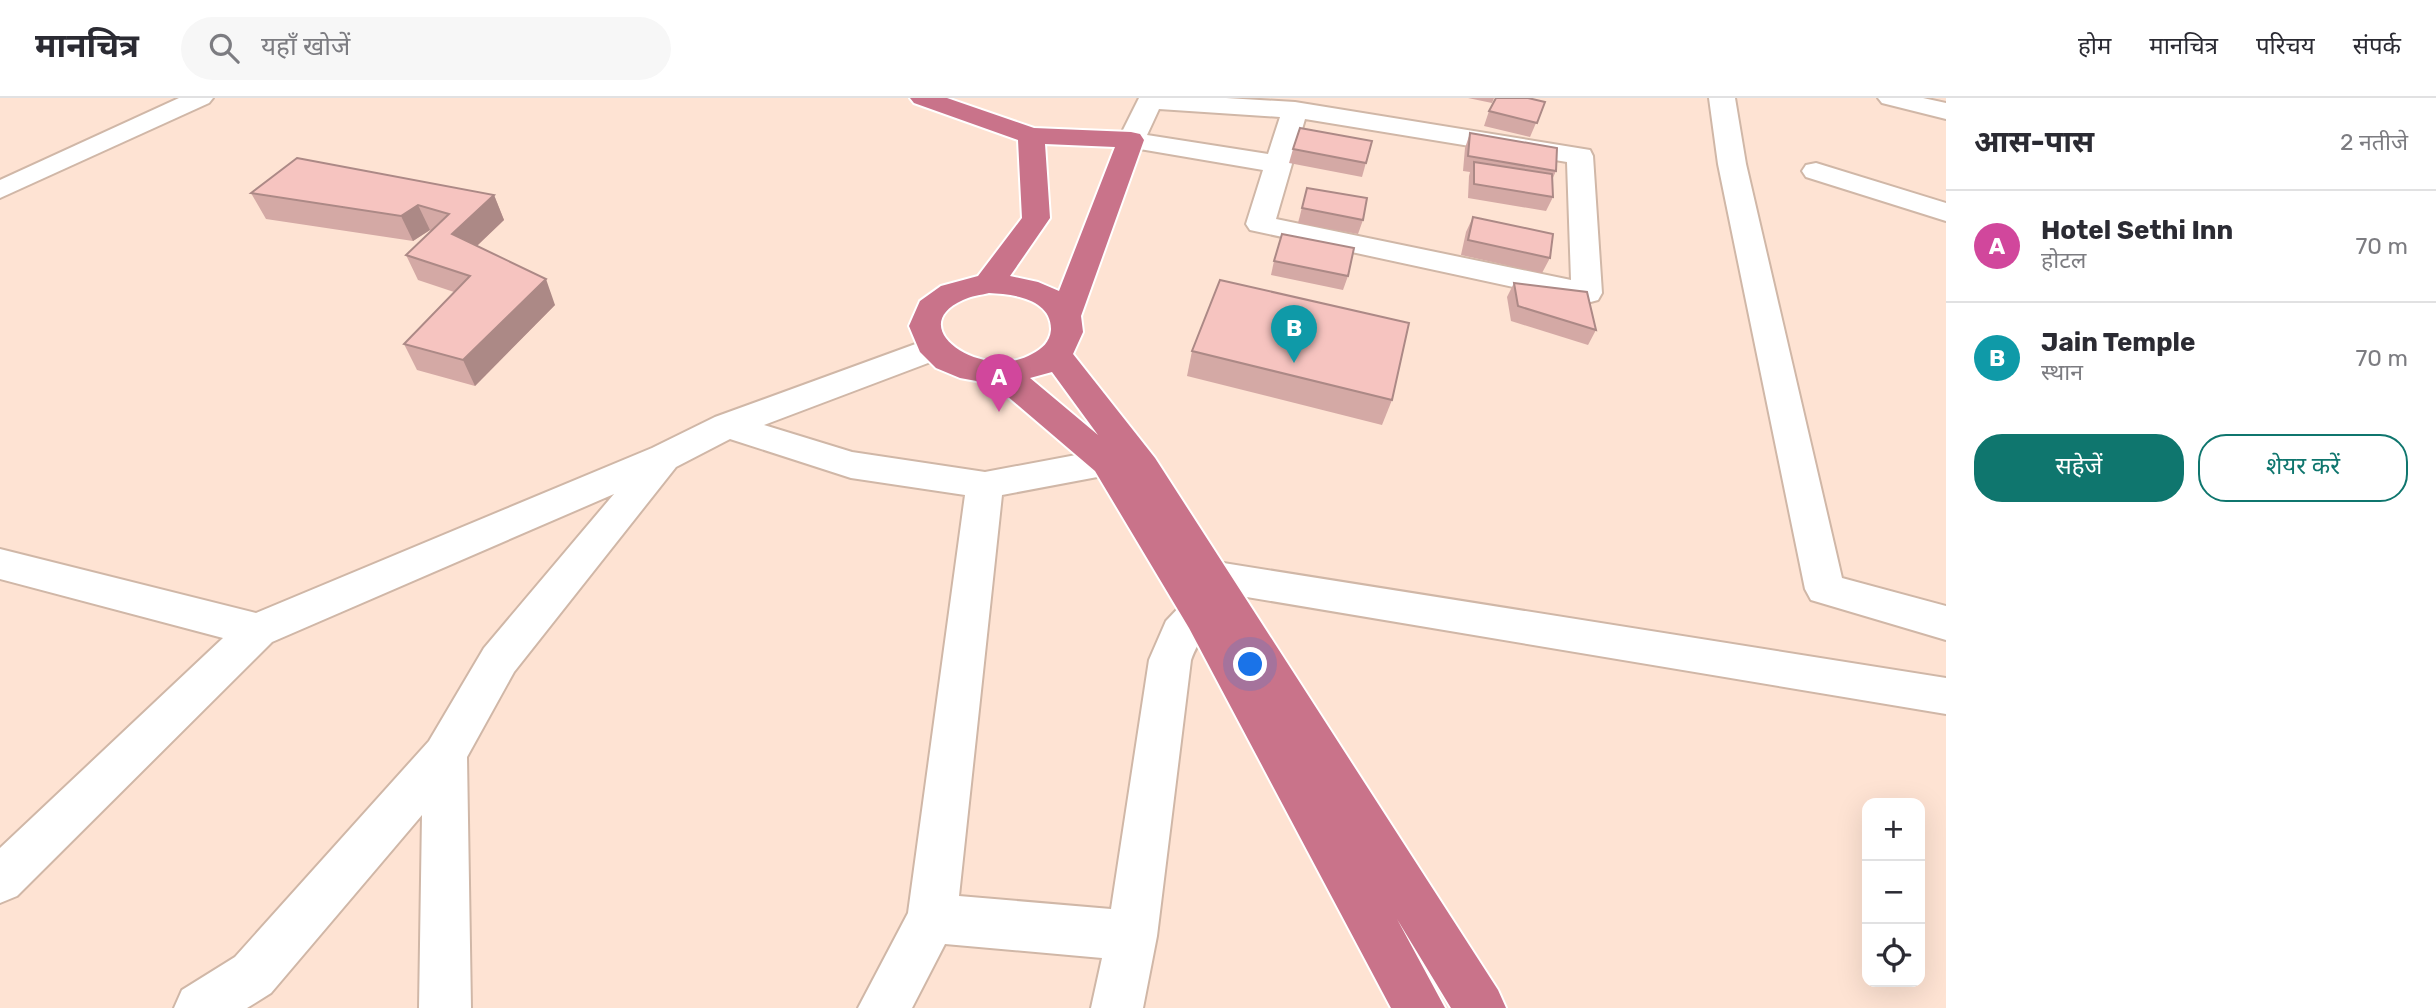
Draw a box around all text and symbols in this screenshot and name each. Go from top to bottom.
search box [181,17,671,80]
text: मानचित्र [35,26,139,65]
icon: search [205,29,243,67]
text: यहाँ खोजें [261,31,350,62]
text: होम [2078,32,2111,60]
text: मानचित्र [2149,32,2218,60]
text: परिचय [2256,32,2315,60]
text: संपर्क [2353,32,2401,60]
text: आस-पास [1974,124,2094,160]
text: 2 नतीजे [2340,128,2408,156]
text: Hotel Sethi Inn [2041,215,2233,246]
text: A [1989,232,2005,260]
text: 70 m [2356,232,2408,260]
text: होटल [2041,246,2086,274]
pin: B [1271,305,1317,363]
text: Jain Temple [2041,327,2195,358]
text: B [1989,344,2005,372]
text: 70 m [2356,344,2408,372]
pin: A [976,354,1022,412]
text: स्थान [2041,358,2083,386]
button: सहेजें [1974,434,2184,502]
button: शेयर करें [2198,434,2408,502]
your location [1233,647,1267,681]
map controls [1862,798,1925,987]
button: + [1862,798,1925,861]
button: − [1862,861,1925,924]
button: locate [1862,924,1925,987]

